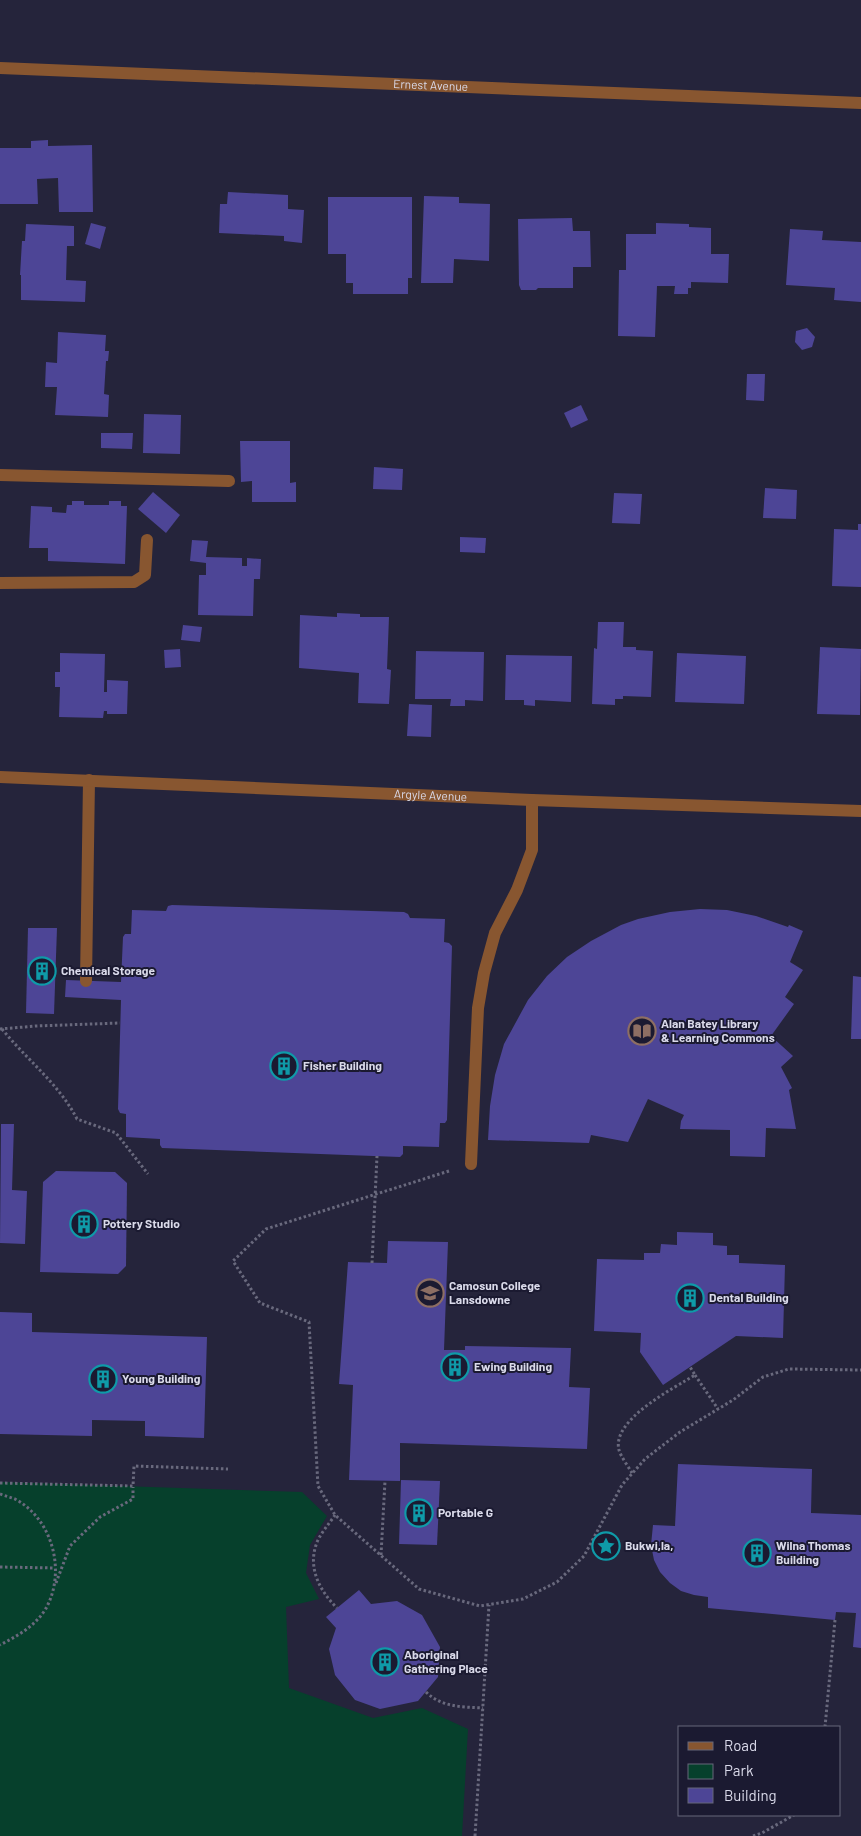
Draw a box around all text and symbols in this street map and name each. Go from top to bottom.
street label: Ernest Avenue [393,76,468,93]
street label: Argyle Avenue [394,786,468,803]
building icon: Chemical Storage [27,956,57,986]
place label: Chemical Storage [61,963,155,977]
library icon: Alan Batey Library & Learning Commons [627,1016,657,1046]
place label: Alan Batey Library & Learning Commons [661,1016,775,1044]
building icon: Fisher Building [269,1051,299,1081]
place label: Fisher Building [303,1058,382,1072]
building icon: Pottery Studio [69,1209,99,1239]
place label: Pottery Studio [103,1216,180,1230]
school or university icon: Camosun College Lansdowne [415,1278,445,1308]
place label: Camosun College Lansdowne [449,1278,541,1306]
building icon: Dental Building [675,1283,705,1313]
place label: Dental Building [709,1290,789,1304]
building icon: Ewing Building [440,1352,470,1382]
place label: Ewing Building [474,1359,552,1373]
building icon: Young Building [88,1364,118,1394]
place label: Young Building [122,1371,201,1385]
building icon: Portable G [404,1498,434,1528]
place label: Portable G [438,1505,493,1519]
place icon: Bukwi,la, [591,1531,621,1561]
place label: Bukwi,la, [625,1538,673,1552]
building icon: Wilna Thomas Building [742,1538,772,1568]
place label: Wilna Thomas Building [776,1538,850,1566]
building icon: Aboriginal Gathering Place [370,1647,400,1677]
place label: Aboriginal Gathering Place [404,1647,488,1675]
legend [678,1726,841,1816]
text: Road [724,1736,757,1754]
text: Park [724,1761,754,1779]
text: Building [724,1786,777,1804]

